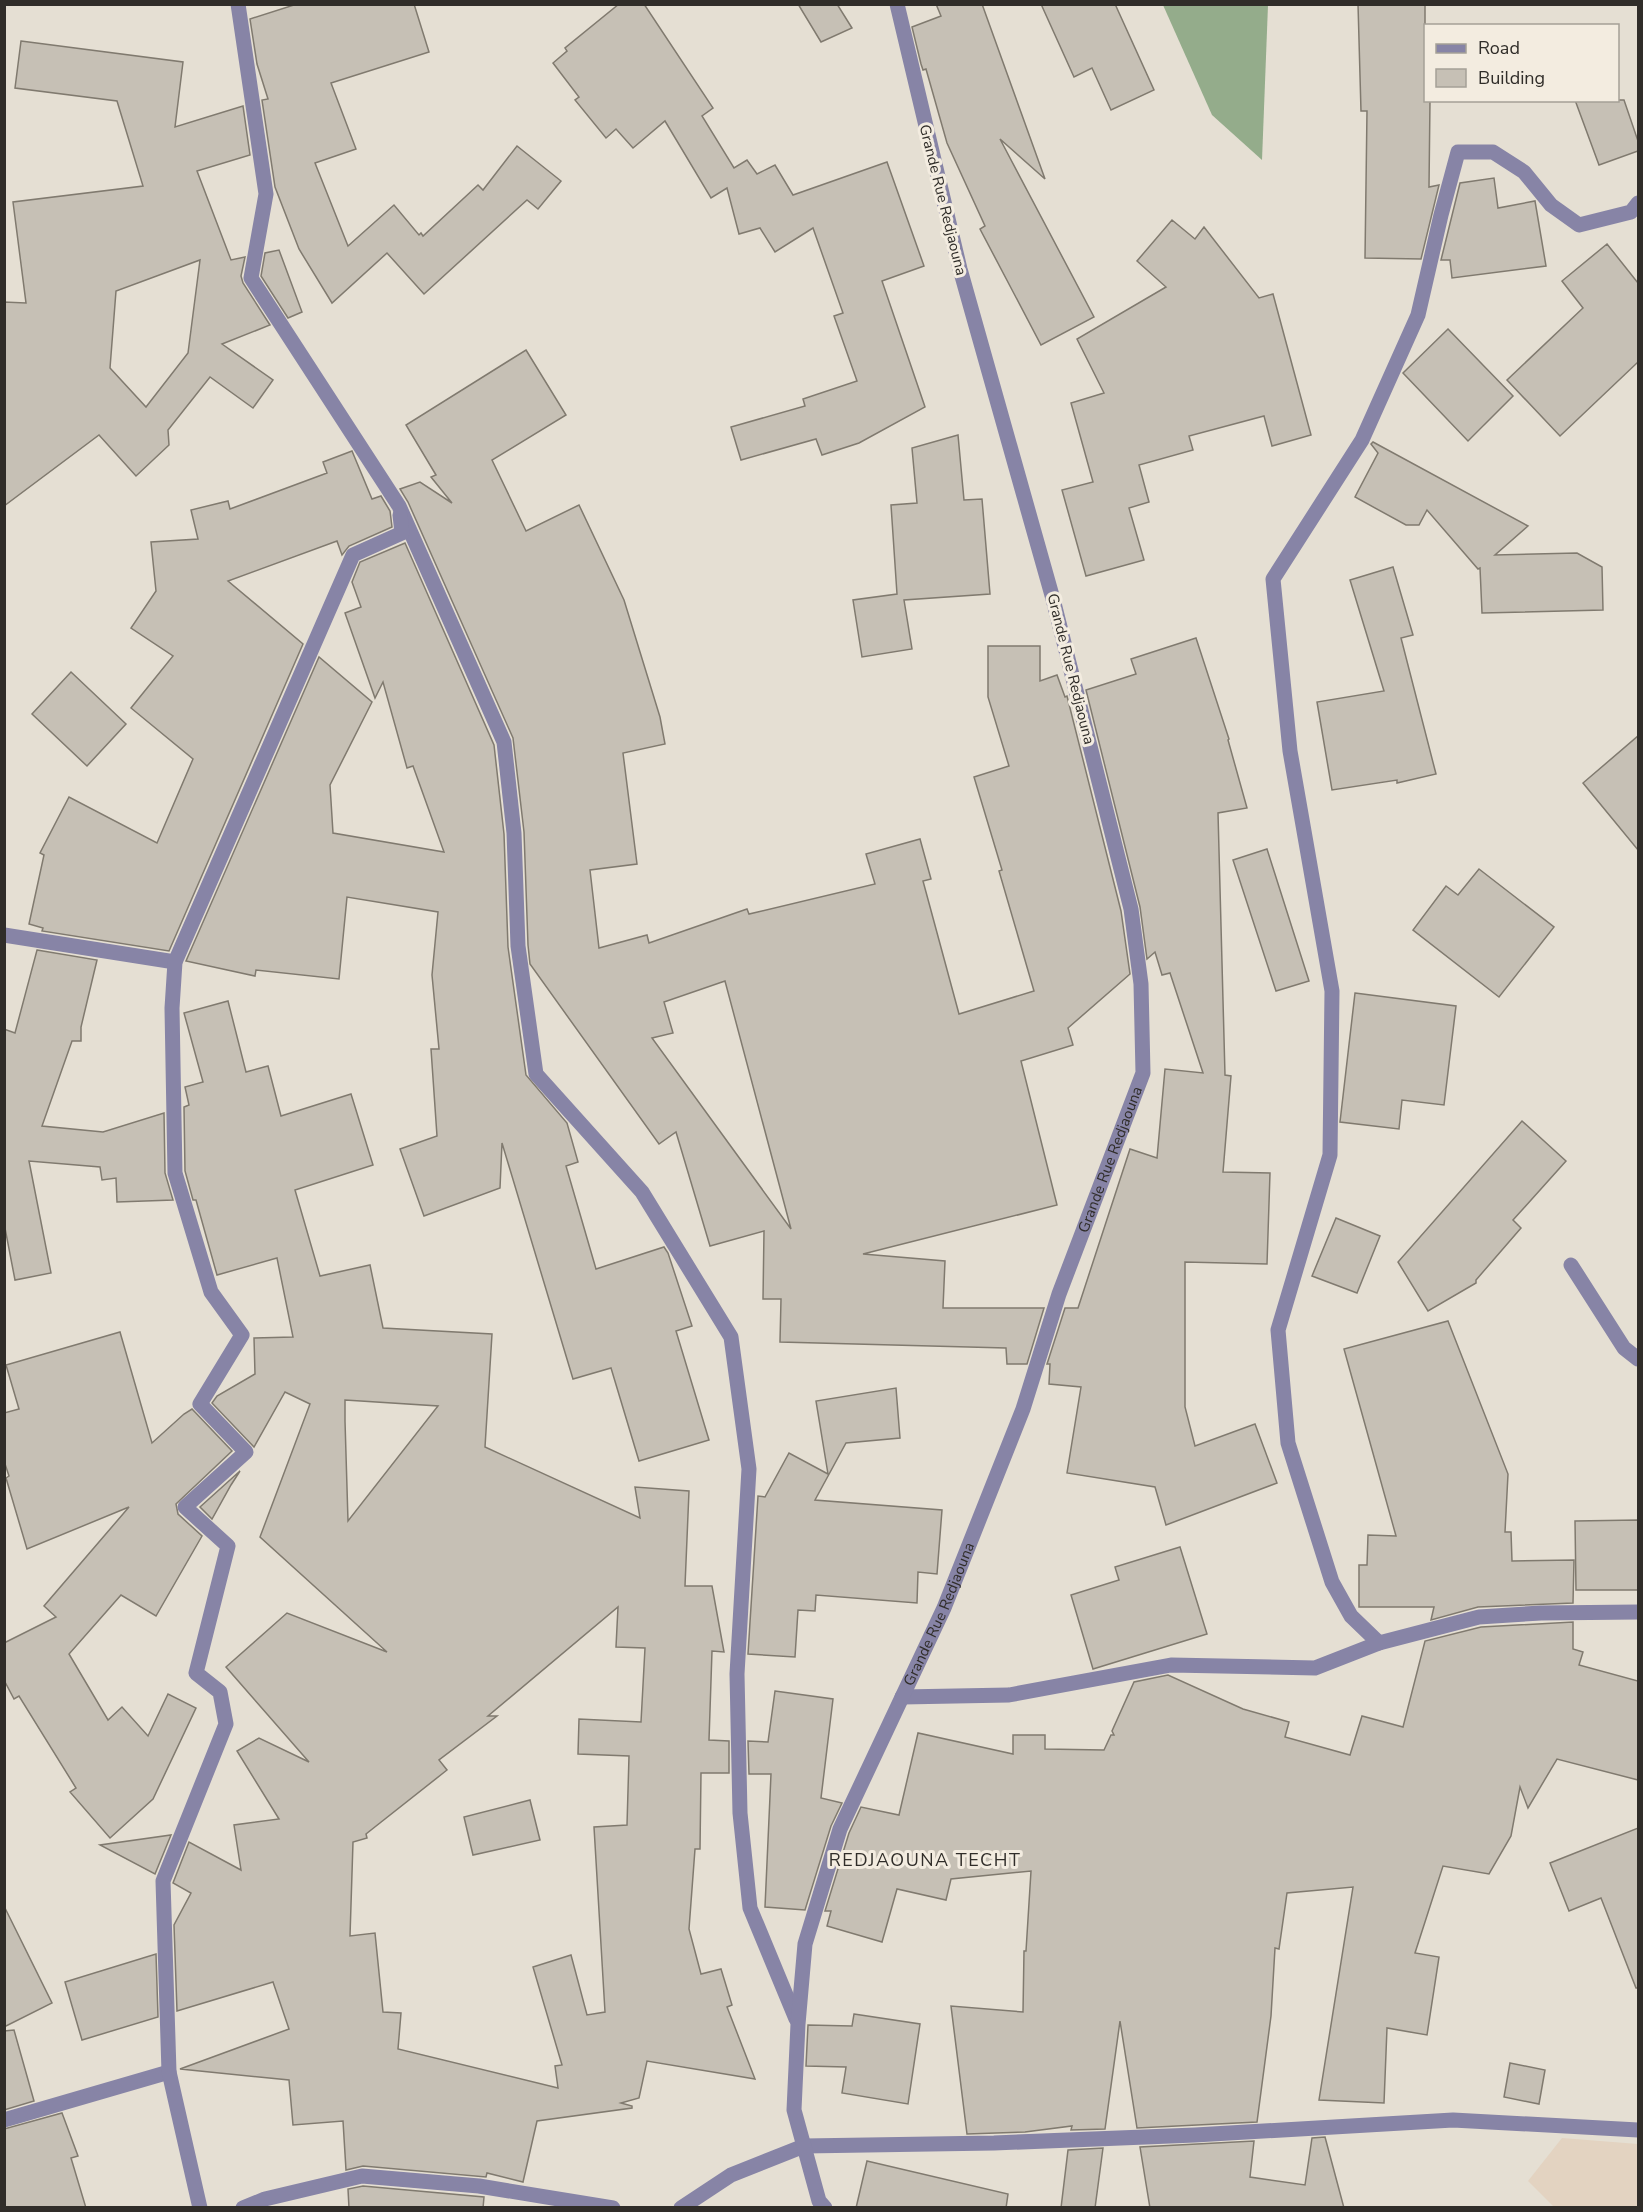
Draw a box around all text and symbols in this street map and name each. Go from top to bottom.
legend [1424,24,1619,102]
text: Road [1478,36,1520,60]
text: Building [1478,66,1545,90]
street label: Grande Rue Redjaouna [915,122,971,278]
street label: Grande Rue Redjaouna [1043,591,1099,747]
street label: Grande Rue Redjaouna [1073,1083,1147,1235]
street label: Grande Rue Redjaouna [899,1539,979,1689]
district label: REDJAOUNA TECHT [829,1848,1021,1872]

